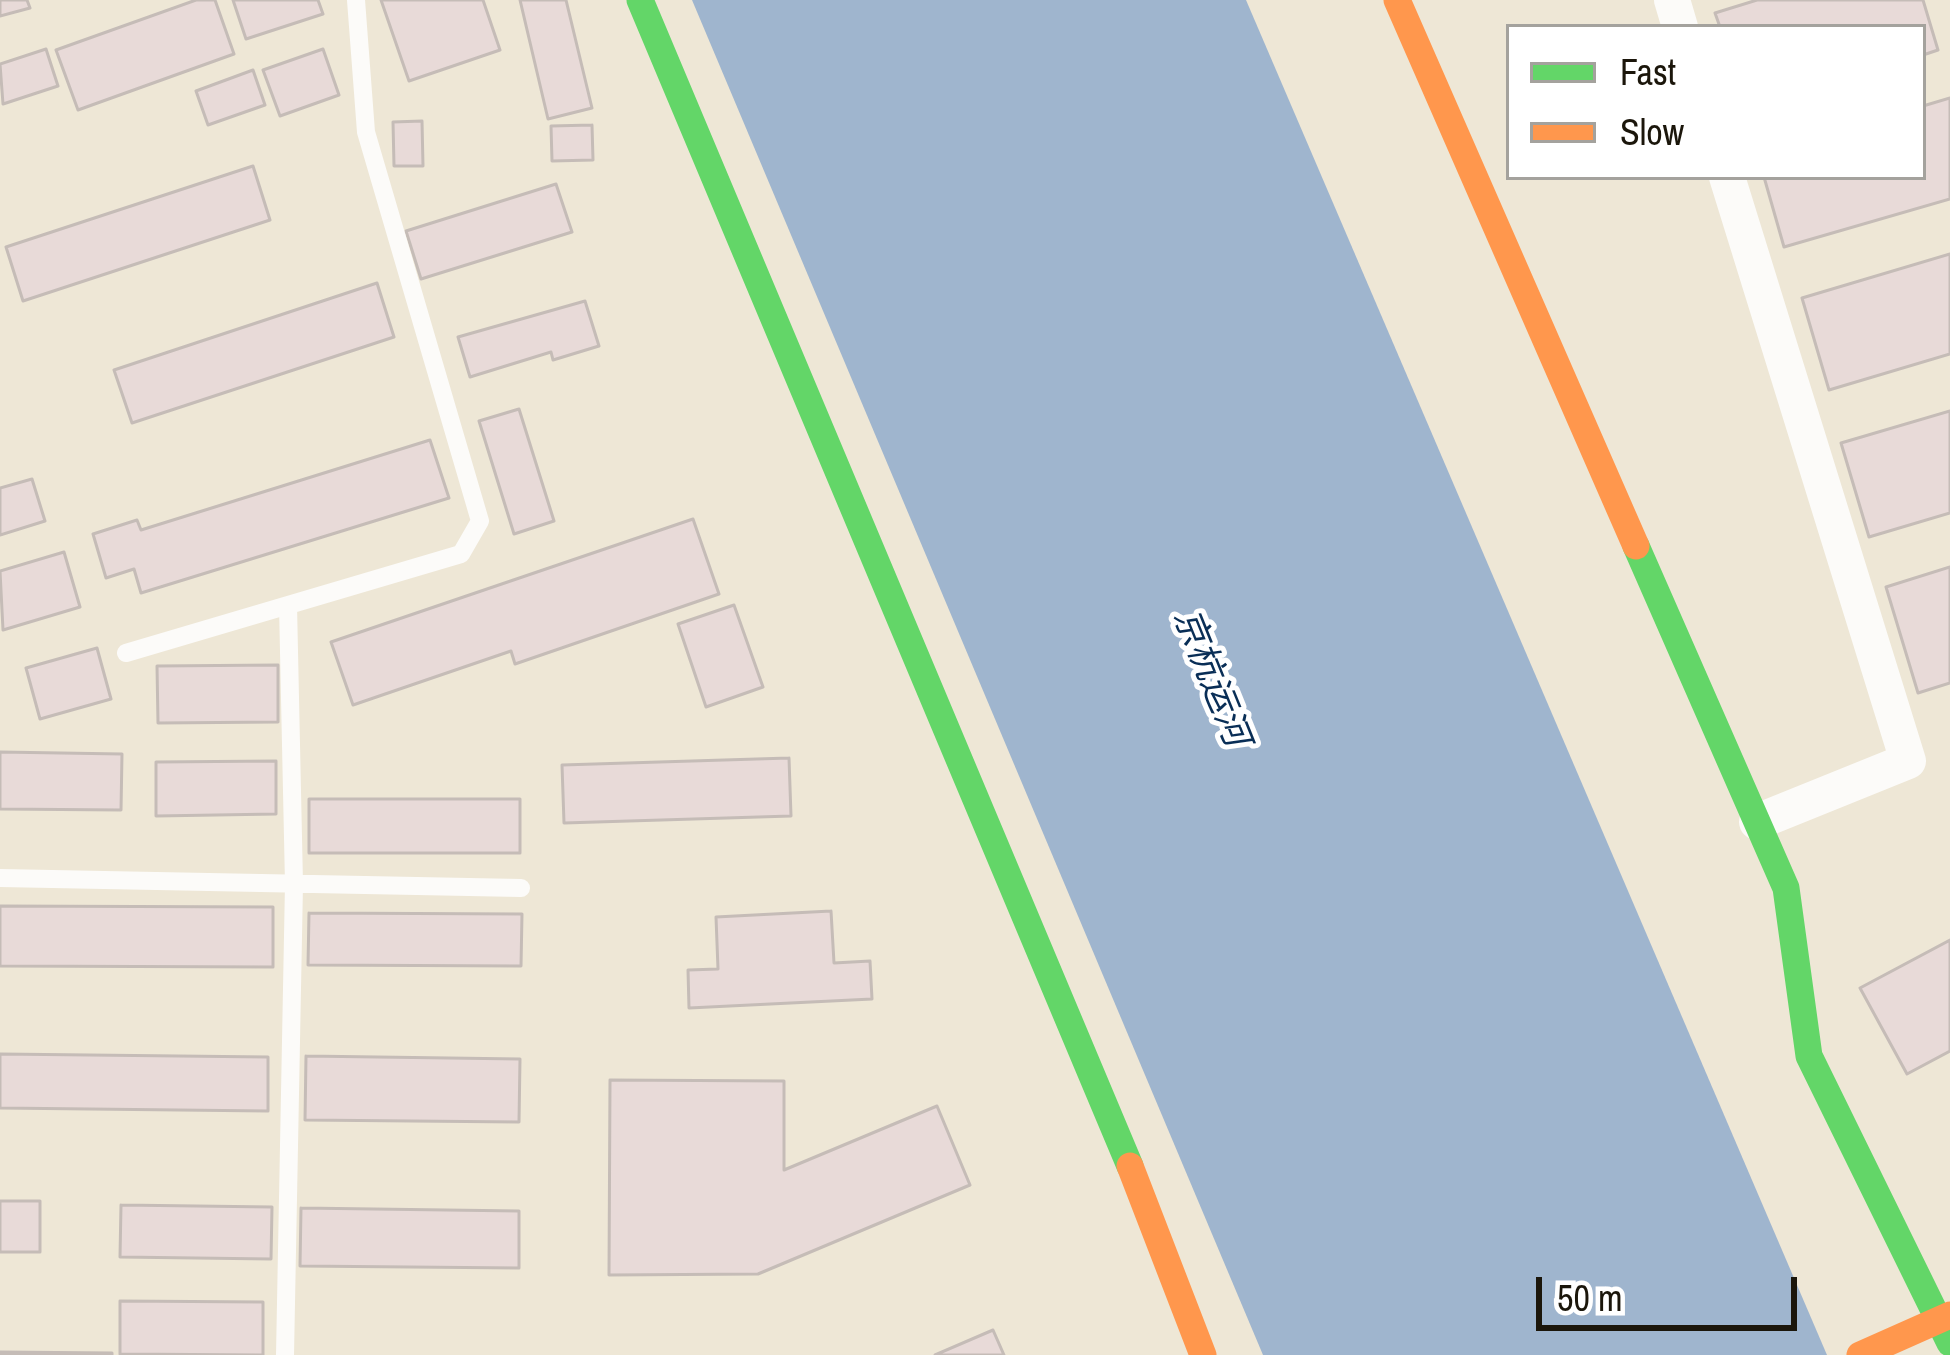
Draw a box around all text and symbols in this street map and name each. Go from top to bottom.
legend [1506,24,1926,180]
text: Fast [1620,48,1676,96]
text: Slow [1620,108,1684,156]
water label: 京杭运河 [1163,603,1257,753]
scale bar [1542,1253,1803,1327]
text: 50 m [1557,1274,1623,1322]

